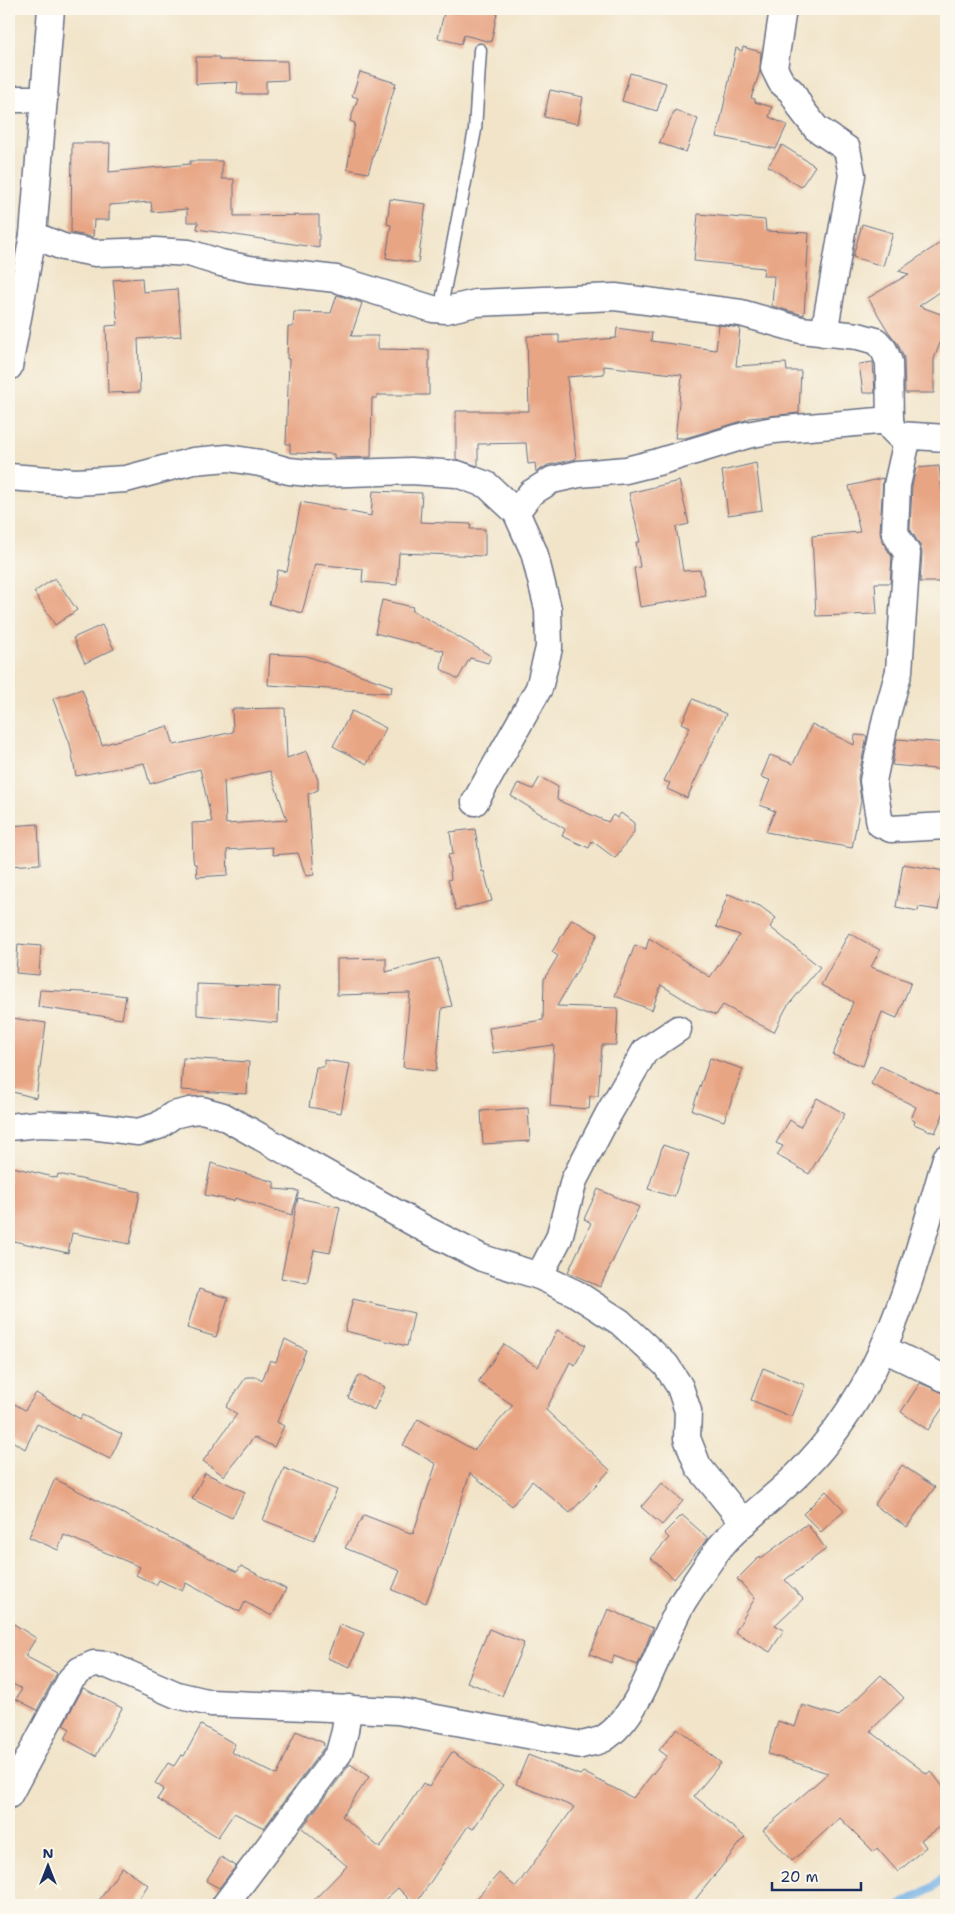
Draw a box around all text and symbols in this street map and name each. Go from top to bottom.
north arrow [22,1842,72,1892]
text: N [42,1844,54,1862]
scale bar [772,1859,861,1891]
text: 20 m [780,1867,819,1887]

